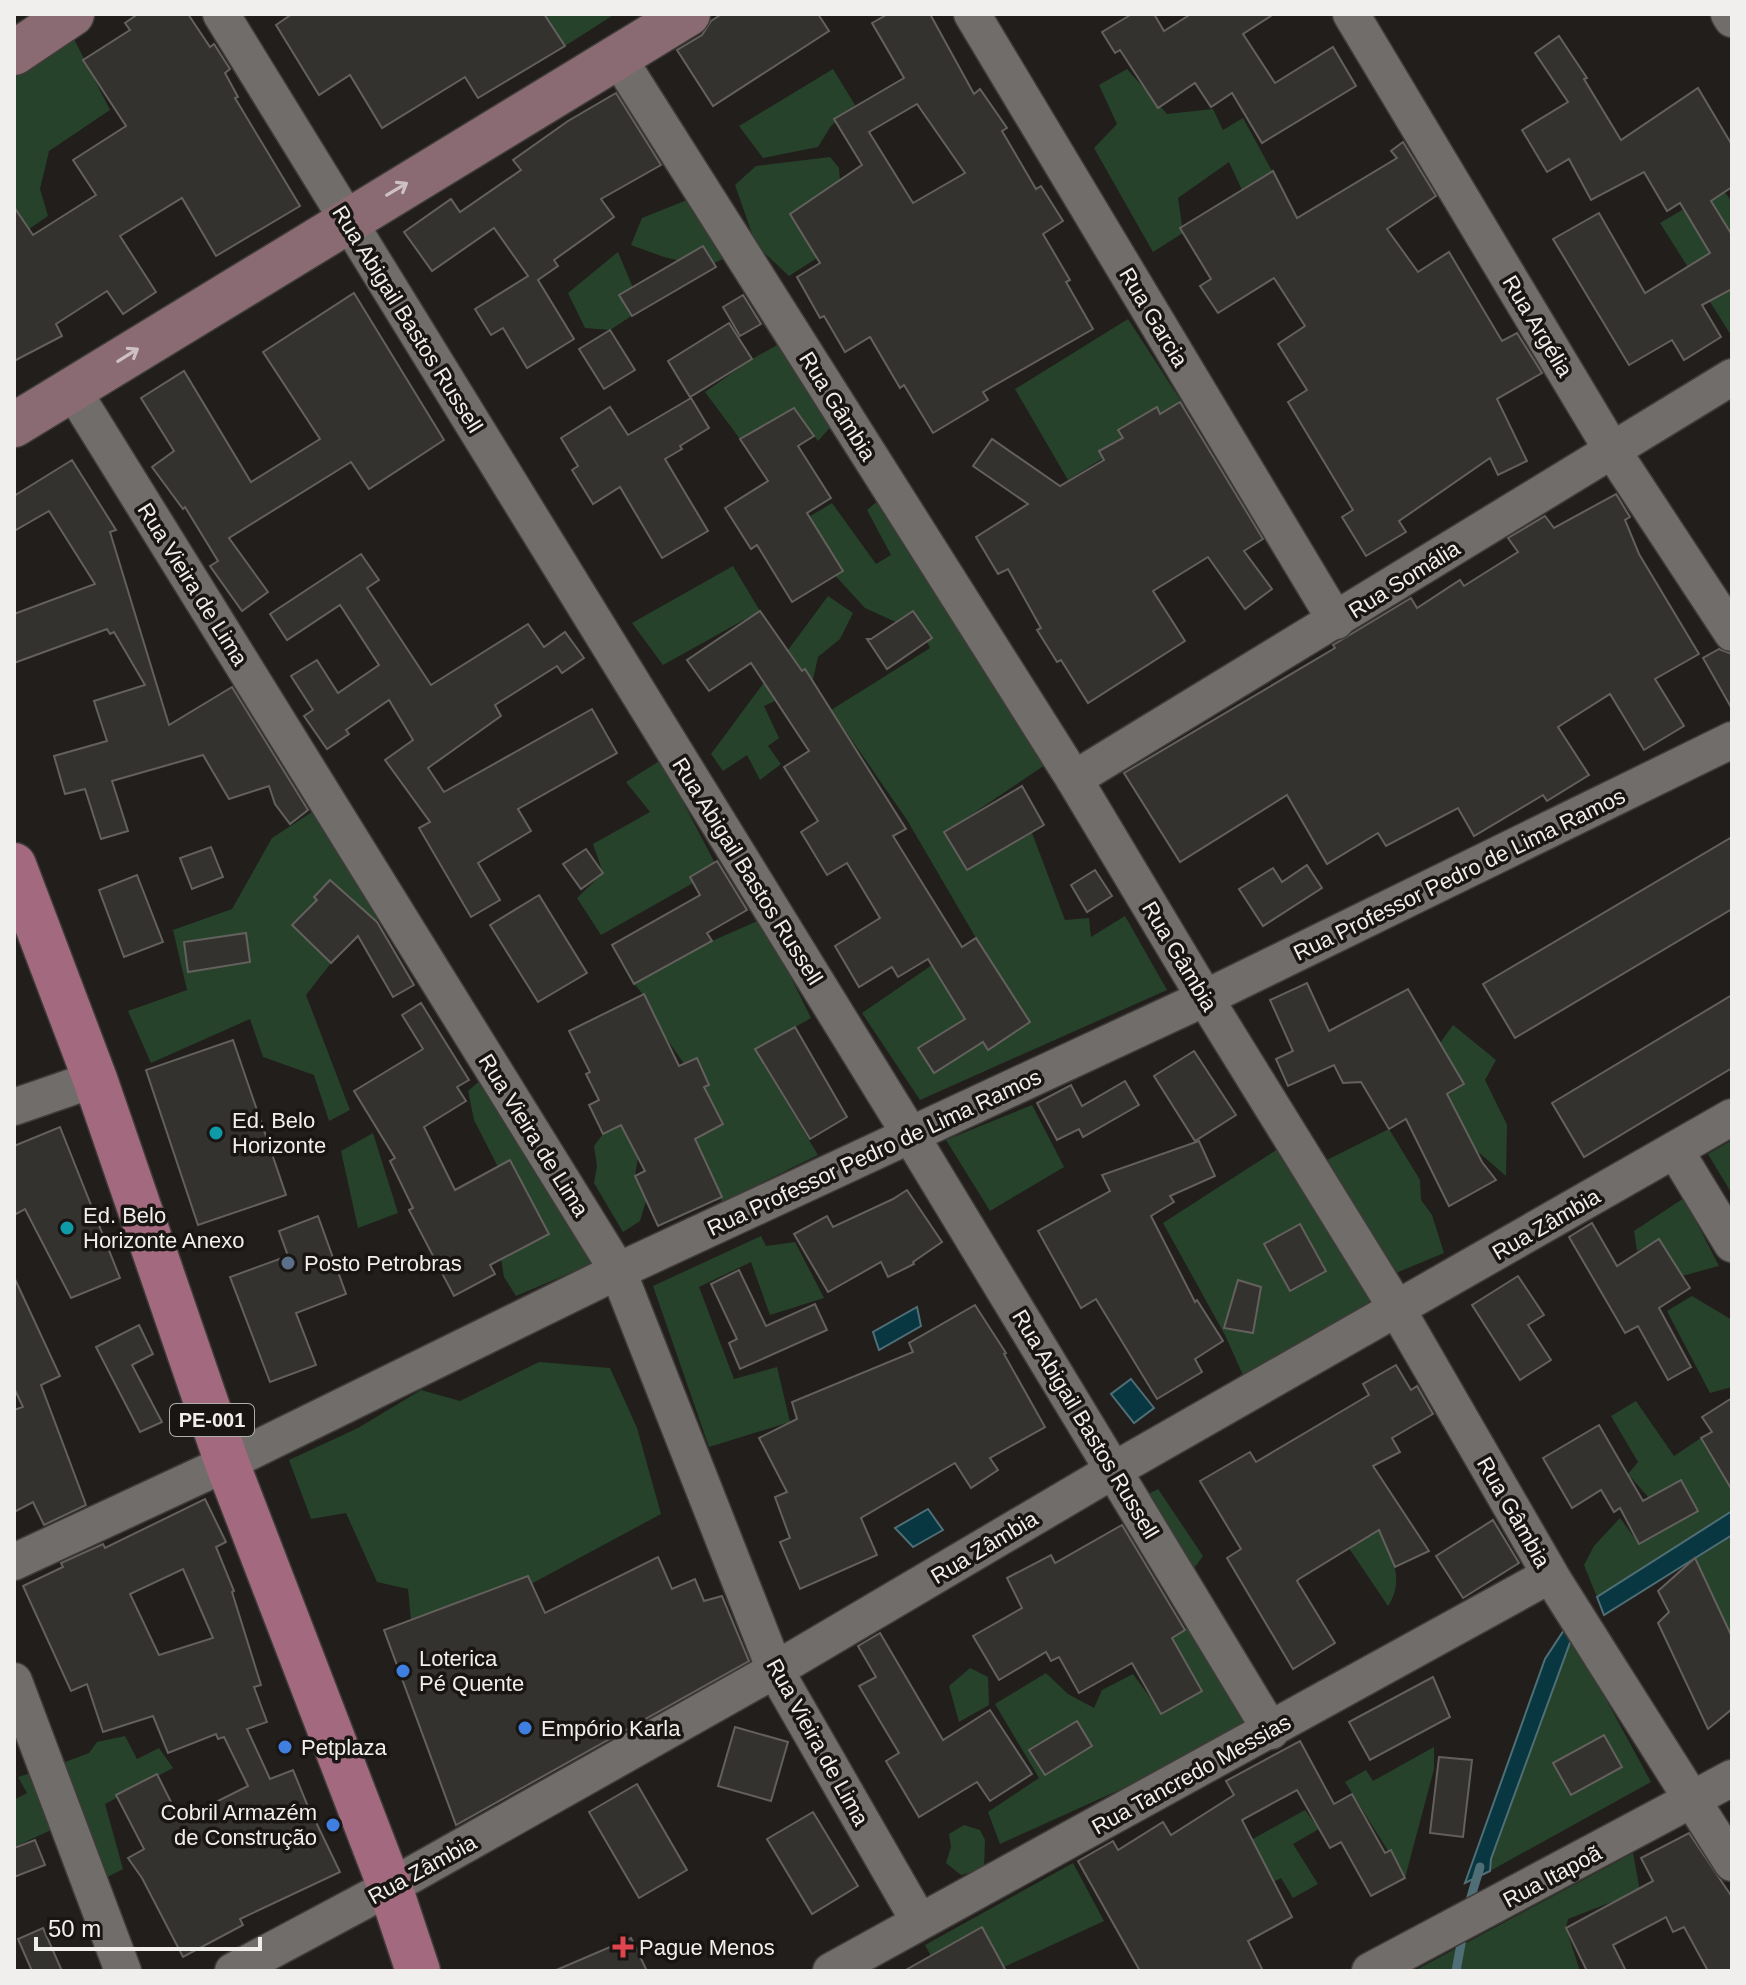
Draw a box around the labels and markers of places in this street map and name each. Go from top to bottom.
place label: Ed. Belo Horizonte [232,1108,326,1158]
marker: Ed. Belo Horizonte [207,1124,225,1142]
place label: Ed. Belo Horizonte Anexo [83,1203,244,1253]
marker: Ed. Belo Horizonte Anexo [58,1219,76,1237]
place label: Posto Petrobras [304,1251,462,1276]
marker: Posto Petrobras [279,1254,297,1272]
place label: Loterica Pé Quente [419,1646,524,1696]
marker: Loterica Pé Quente [394,1662,412,1680]
place label: Empório Karla [541,1716,681,1741]
marker: Empório Karla [516,1719,534,1737]
place label: Petplaza [301,1735,387,1760]
marker: Petplaza [276,1738,294,1756]
place label: Cobril Armazém de Construção [161,1800,317,1850]
marker: Cobril Armazém de Construção [324,1816,342,1834]
place label: Pague Menos [639,1935,775,1960]
marker: Pague Menos [614,1938,632,1956]

